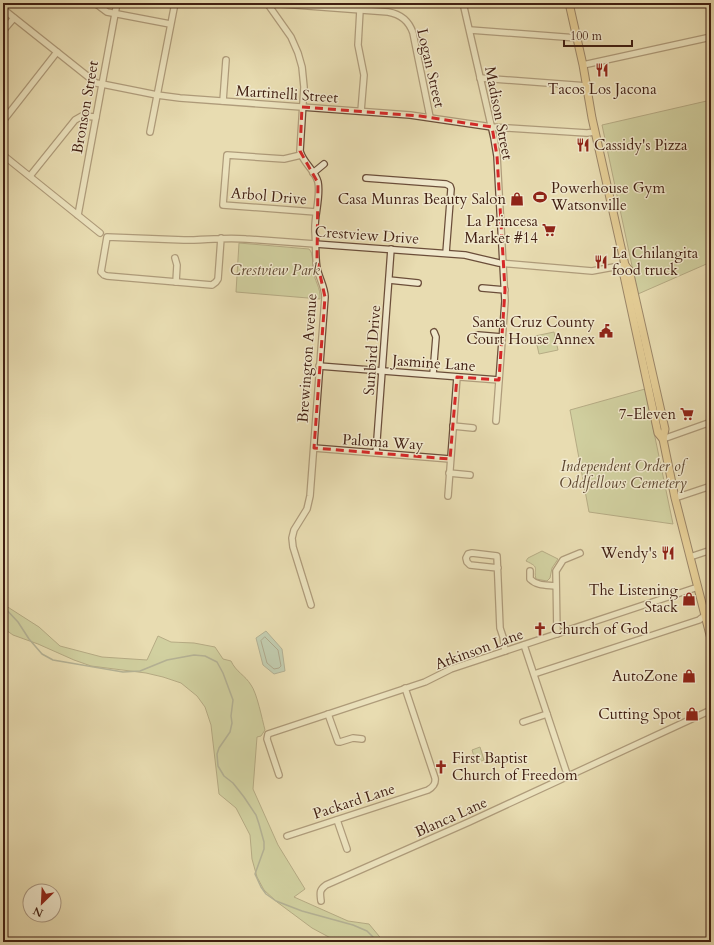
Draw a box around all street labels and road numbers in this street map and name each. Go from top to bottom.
street label: Logan Street [412,26,450,110]
street label: Bronson Street [67,59,103,155]
street label: Madison Street [480,65,518,162]
street label: Martinelli Street [235,80,339,108]
street label: Arbol Drive [230,183,308,209]
street label: Crestview Drive [314,221,420,249]
street label: Brewington Avenue [293,292,322,423]
street label: Sunbird Drive [359,304,385,396]
street label: Jasmine Lane [390,350,477,376]
street label: Paloma Way [342,429,424,455]
street label: Atkinson Lane [432,624,526,674]
street label: Packard Lane [310,778,398,824]
street label: Blanca Lane [412,792,491,842]

